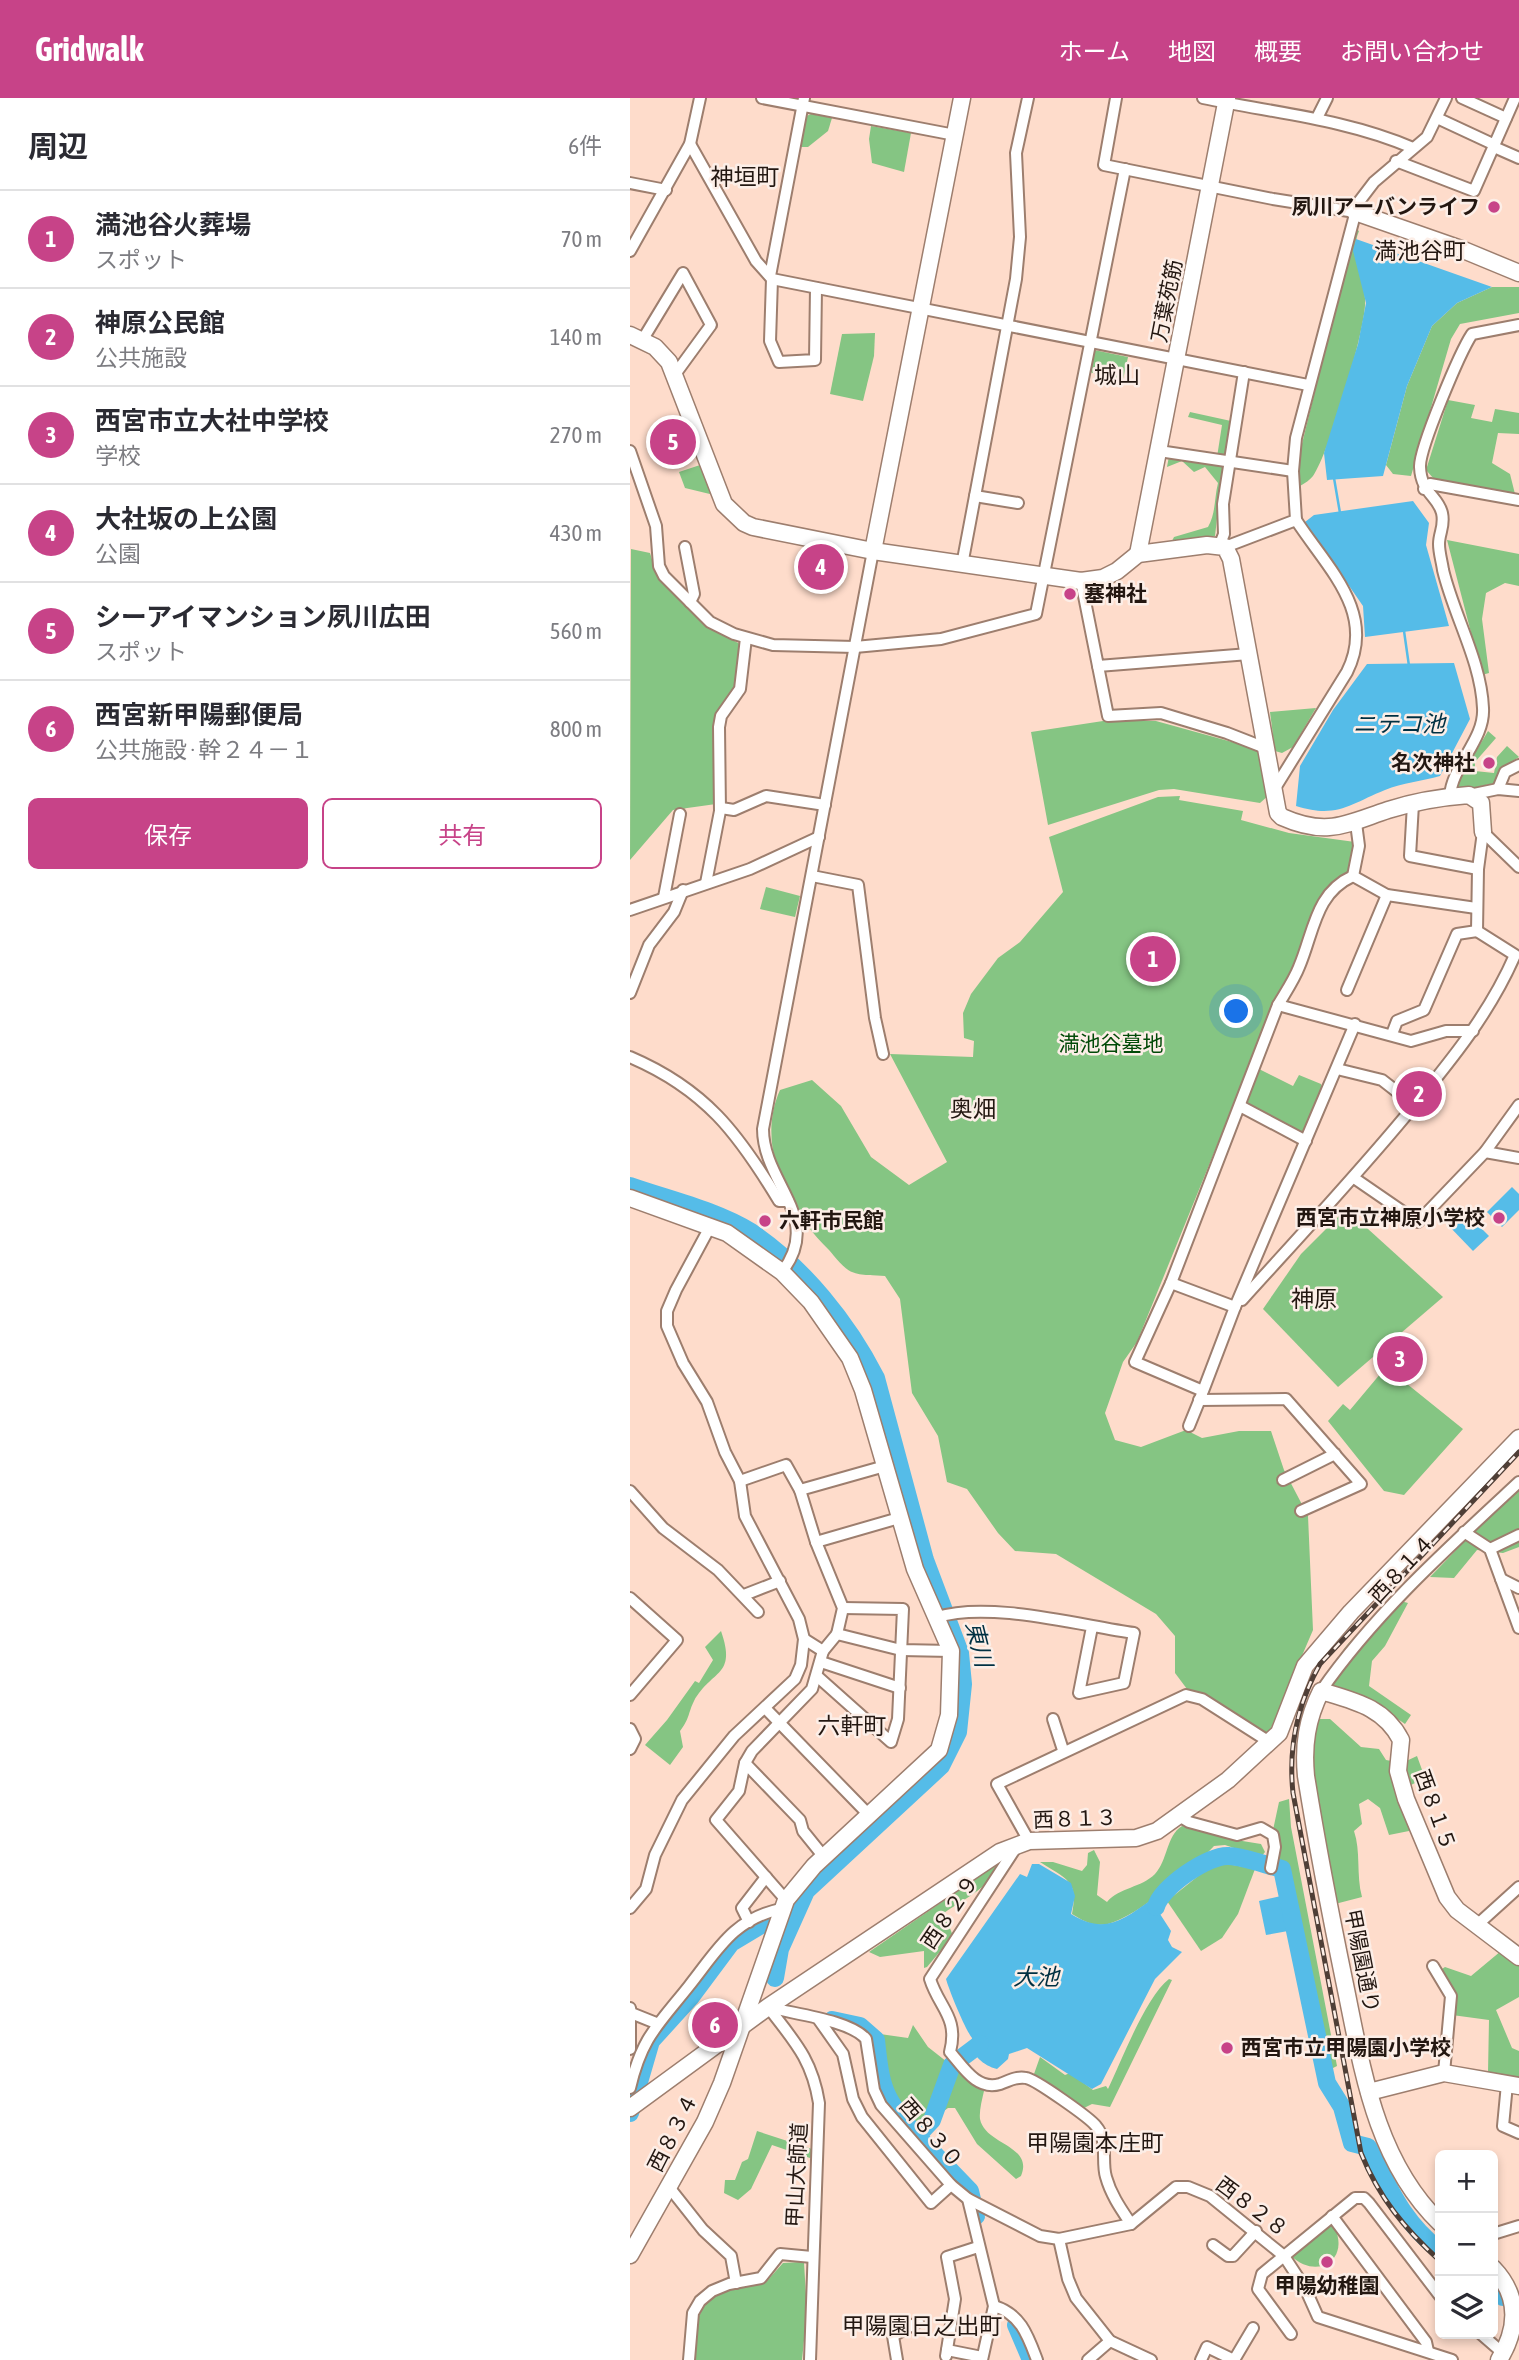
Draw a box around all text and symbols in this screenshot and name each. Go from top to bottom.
text: Gridwalk [35,30,143,68]
text: ホーム [1059,38,1130,65]
text: 地図 [1168,38,1216,65]
text: 概要 [1254,38,1302,65]
text: お問い合わせ [1340,38,1484,65]
text: 周辺 [28,129,88,163]
text: 6件 [568,133,602,159]
district label: 神垣町 [711,164,780,190]
place label: 夙川アーバンライフ [1291,194,1480,218]
marker: 夙川アーバンライフ [1486,199,1502,215]
text: 満池谷火葬場 [95,210,251,240]
text: 1 [46,226,56,252]
text: 70 m [561,226,602,252]
district label: 満池谷町 [1374,238,1466,264]
text: スポット [95,247,187,273]
street label: 万葉苑筋 [1146,257,1186,344]
text: 神原公民館 [95,308,225,338]
text: 2 [46,324,56,350]
text: 140 m [550,324,602,350]
text: 公共施設 [95,345,187,371]
district label: 城山 [1094,362,1140,388]
text: 西宮市立大社中学校 [95,406,329,436]
pin: 5 [650,416,696,468]
text: 3 [46,422,56,448]
text: 270 m [550,422,602,448]
text: 学校 [95,443,141,469]
text: 大社坂の上公園 [95,504,277,534]
text: 4 [46,520,56,546]
text: 430 m [550,520,602,546]
text: 公園 [95,541,141,567]
pin: 4 [798,541,844,593]
place label: 塞神社 [1084,581,1147,605]
marker: 塞神社 [1062,586,1078,602]
text: シーアイマンション夙川広田 [95,602,431,632]
text: 5 [46,618,56,644]
text: 560 m [550,618,602,644]
text: スポット [95,639,187,665]
text: 西宮新甲陽郵便局 [95,700,303,730]
water label: ニテコ池 [1353,711,1447,737]
text: 6 [46,716,56,742]
text: 800 m [550,716,602,742]
text: 公共施設 · 幹２４－１ [95,737,313,763]
place label: 名次神社 [1391,750,1475,774]
marker: 名次神社 [1481,755,1497,771]
button: 保存 [28,798,308,869]
button: 共有 [322,798,602,869]
pin: 1 [1130,933,1176,985]
your location [1219,994,1253,1028]
park label: 満池谷墓地 [1059,1031,1164,1055]
pin: 2 [1396,1068,1442,1120]
district label: 奥畑 [950,1096,996,1122]
place label: 西宮市立神原小学校 [1296,1205,1485,1229]
place label: 六軒市民館 [779,1208,884,1232]
marker: 西宮市立神原小学校 [1491,1210,1507,1226]
marker: 六軒市民館 [757,1213,773,1229]
district label: 神原 [1291,1286,1337,1312]
pin: 3 [1377,1333,1423,1385]
street label: 西８１４ [1364,1529,1439,1607]
water label: 東川 [961,1619,998,1672]
district label: 六軒町 [818,1713,887,1739]
street label: 西８１５ [1410,1766,1462,1853]
street label: 西８１３ [1033,1805,1117,1831]
street label: 西８２９ [916,1870,983,1953]
street label: 甲陽園通り [1341,1907,1385,2015]
water label: 大池 [1013,1964,1061,1990]
pin: 6 [692,1999,738,2051]
place label: 西宮市立甲陽園小学校 [1241,2035,1451,2059]
marker: 西宮市立甲陽園小学校 [1219,2040,1235,2056]
street label: 西８３４ [642,2090,702,2175]
street label: 西８３０ [895,2093,968,2172]
street label: 甲山大師道 [781,2122,811,2228]
district label: 甲陽園本庄町 [1026,2130,1164,2156]
map controls [1435,2150,1498,2339]
button: + [1435,2150,1498,2213]
street label: 西８２８ [1212,2171,1293,2241]
button: − [1435,2213,1498,2276]
marker: 甲陽幼稚園 [1319,2254,1335,2270]
place label: 甲陽幼稚園 [1275,2273,1380,2297]
button: layers [1435,2276,1498,2339]
district label: 甲陽園日之出町 [842,2313,1003,2339]

